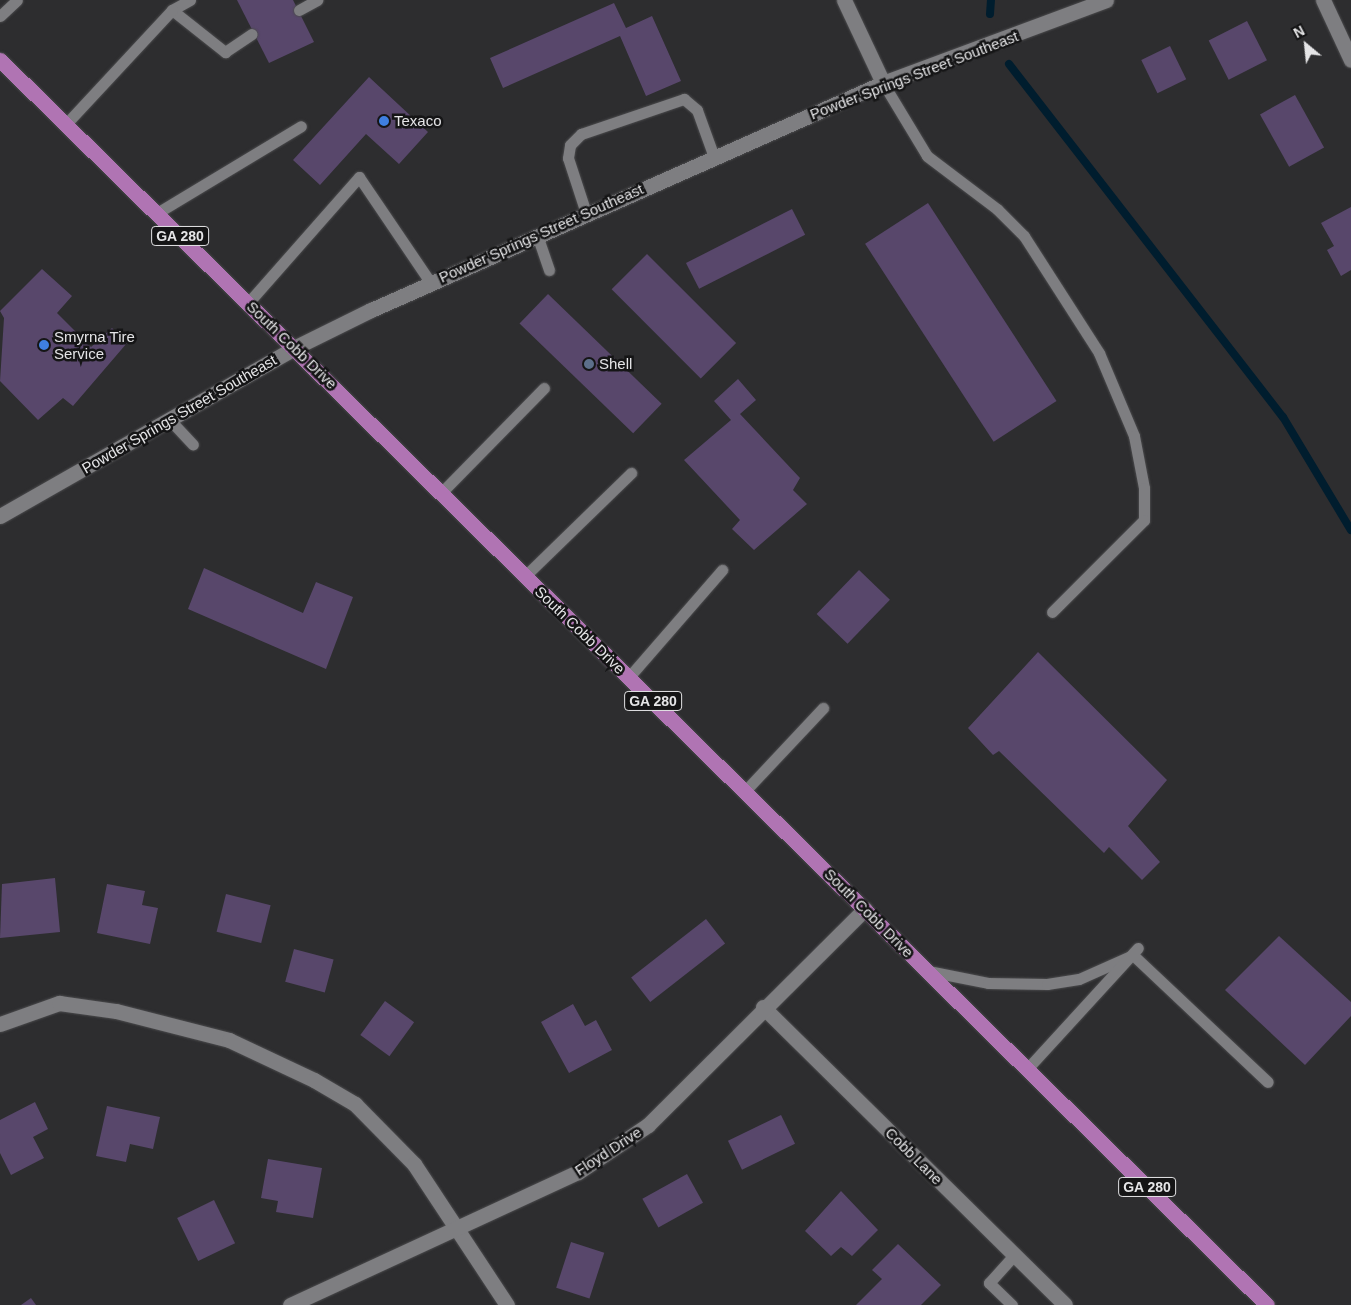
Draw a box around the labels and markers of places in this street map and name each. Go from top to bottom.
place label: Texaco [394,112,442,130]
marker: Texaco [378,115,390,127]
place label: Smyrna Tire Service [54,327,135,362]
marker: Smyrna Tire Service [38,339,50,351]
place label: Shell [599,355,632,373]
marker: Shell [583,358,595,370]

